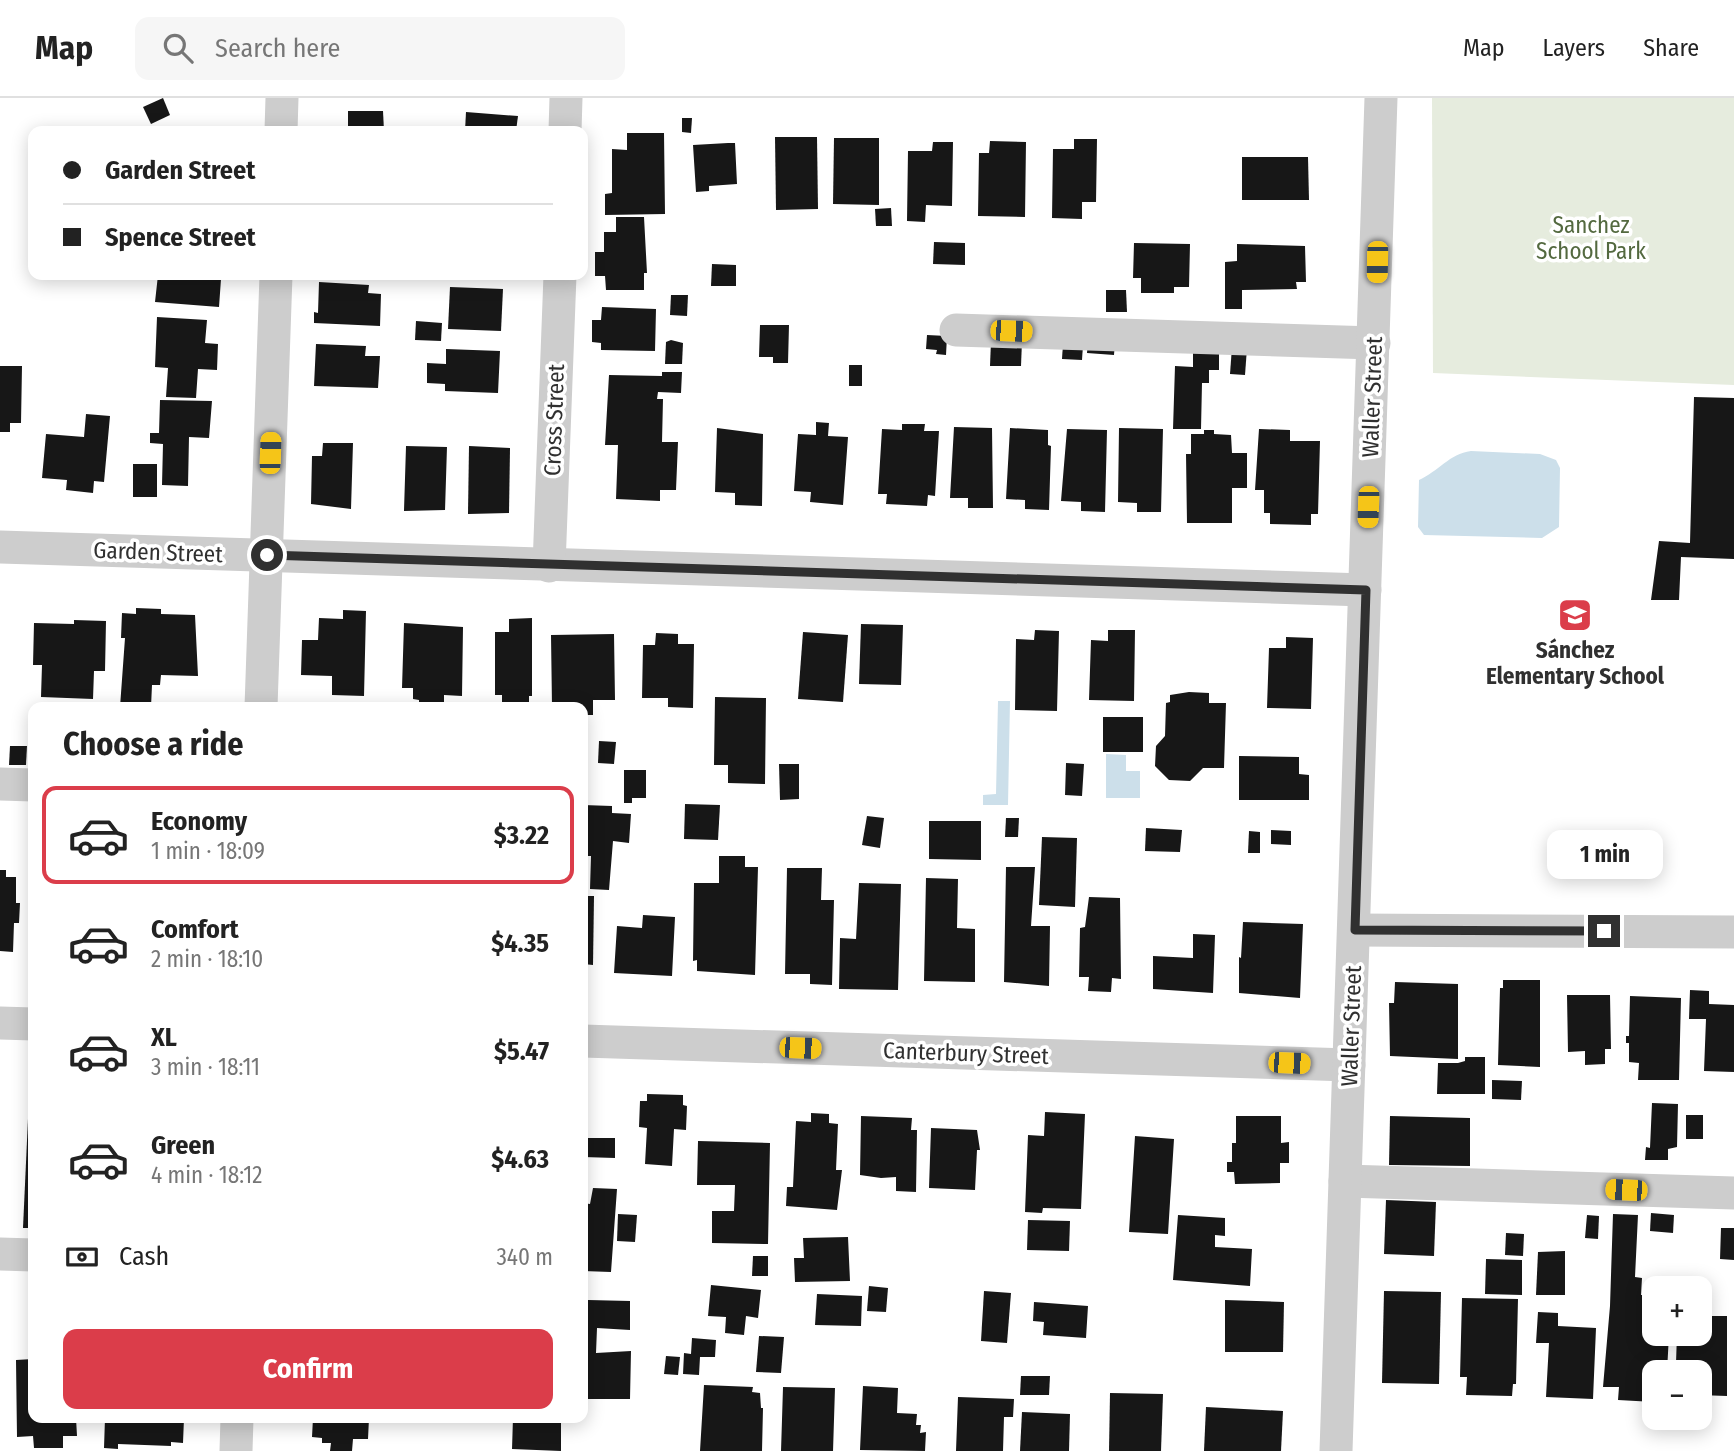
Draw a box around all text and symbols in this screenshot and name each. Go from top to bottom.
search box [135,17,625,80]
text: Map [35,28,93,68]
icon: search [159,29,197,67]
text: Search here [215,33,340,64]
text: Map [1463,34,1505,62]
text: Layers [1543,34,1605,62]
text: Share [1643,34,1699,62]
text: Garden Street [105,155,255,186]
park label: Sanchez School Park [1536,211,1646,265]
text: Spence Street [105,222,256,253]
car [1367,241,1388,283]
car [990,320,1033,342]
street label: Waller Street [1356,336,1388,458]
street label: Cross Street [538,363,570,477]
car [259,432,282,474]
car [1357,486,1380,528]
street label: Garden Street [93,536,224,568]
route start [251,539,283,571]
school or university icon: Sánchez Elementary School [1556,596,1594,634]
place label: Sánchez Elementary School [1486,636,1665,690]
text: Choose a ride [63,725,244,763]
icon: car [67,804,130,867]
text: Economy [151,806,247,837]
text: $3.22 [494,820,549,851]
callout: 1 min [1546,830,1662,878]
text: 1 min · 18:09 [151,837,265,865]
text: 1 min [1580,840,1630,868]
icon: car [67,912,130,975]
text: Comfort [151,914,239,945]
route end [1588,915,1620,947]
text: $4.35 [491,928,549,959]
text: 2 min · 18:10 [151,945,263,973]
street label: Waller Street [1335,965,1367,1087]
icon: car [67,1020,130,1083]
text: XL [151,1022,177,1053]
text: $5.47 [494,1036,549,1067]
street label: Canterbury Street [883,1036,1050,1070]
car [779,1037,822,1059]
car [1268,1052,1311,1074]
text: 3 min · 18:11 [151,1053,260,1081]
icon: car [67,1128,130,1191]
text: Green [151,1130,215,1161]
text: $4.63 [491,1144,549,1175]
text: 4 min · 18:12 [151,1161,262,1189]
car [1605,1179,1648,1201]
icon: cash [63,1238,101,1276]
text: Cash [119,1241,169,1272]
text: 340 m [497,1243,553,1271]
map controls [1642,1276,1712,1430]
button: + [1642,1276,1712,1346]
button: Confirm [63,1329,553,1409]
button: − [1642,1360,1712,1430]

